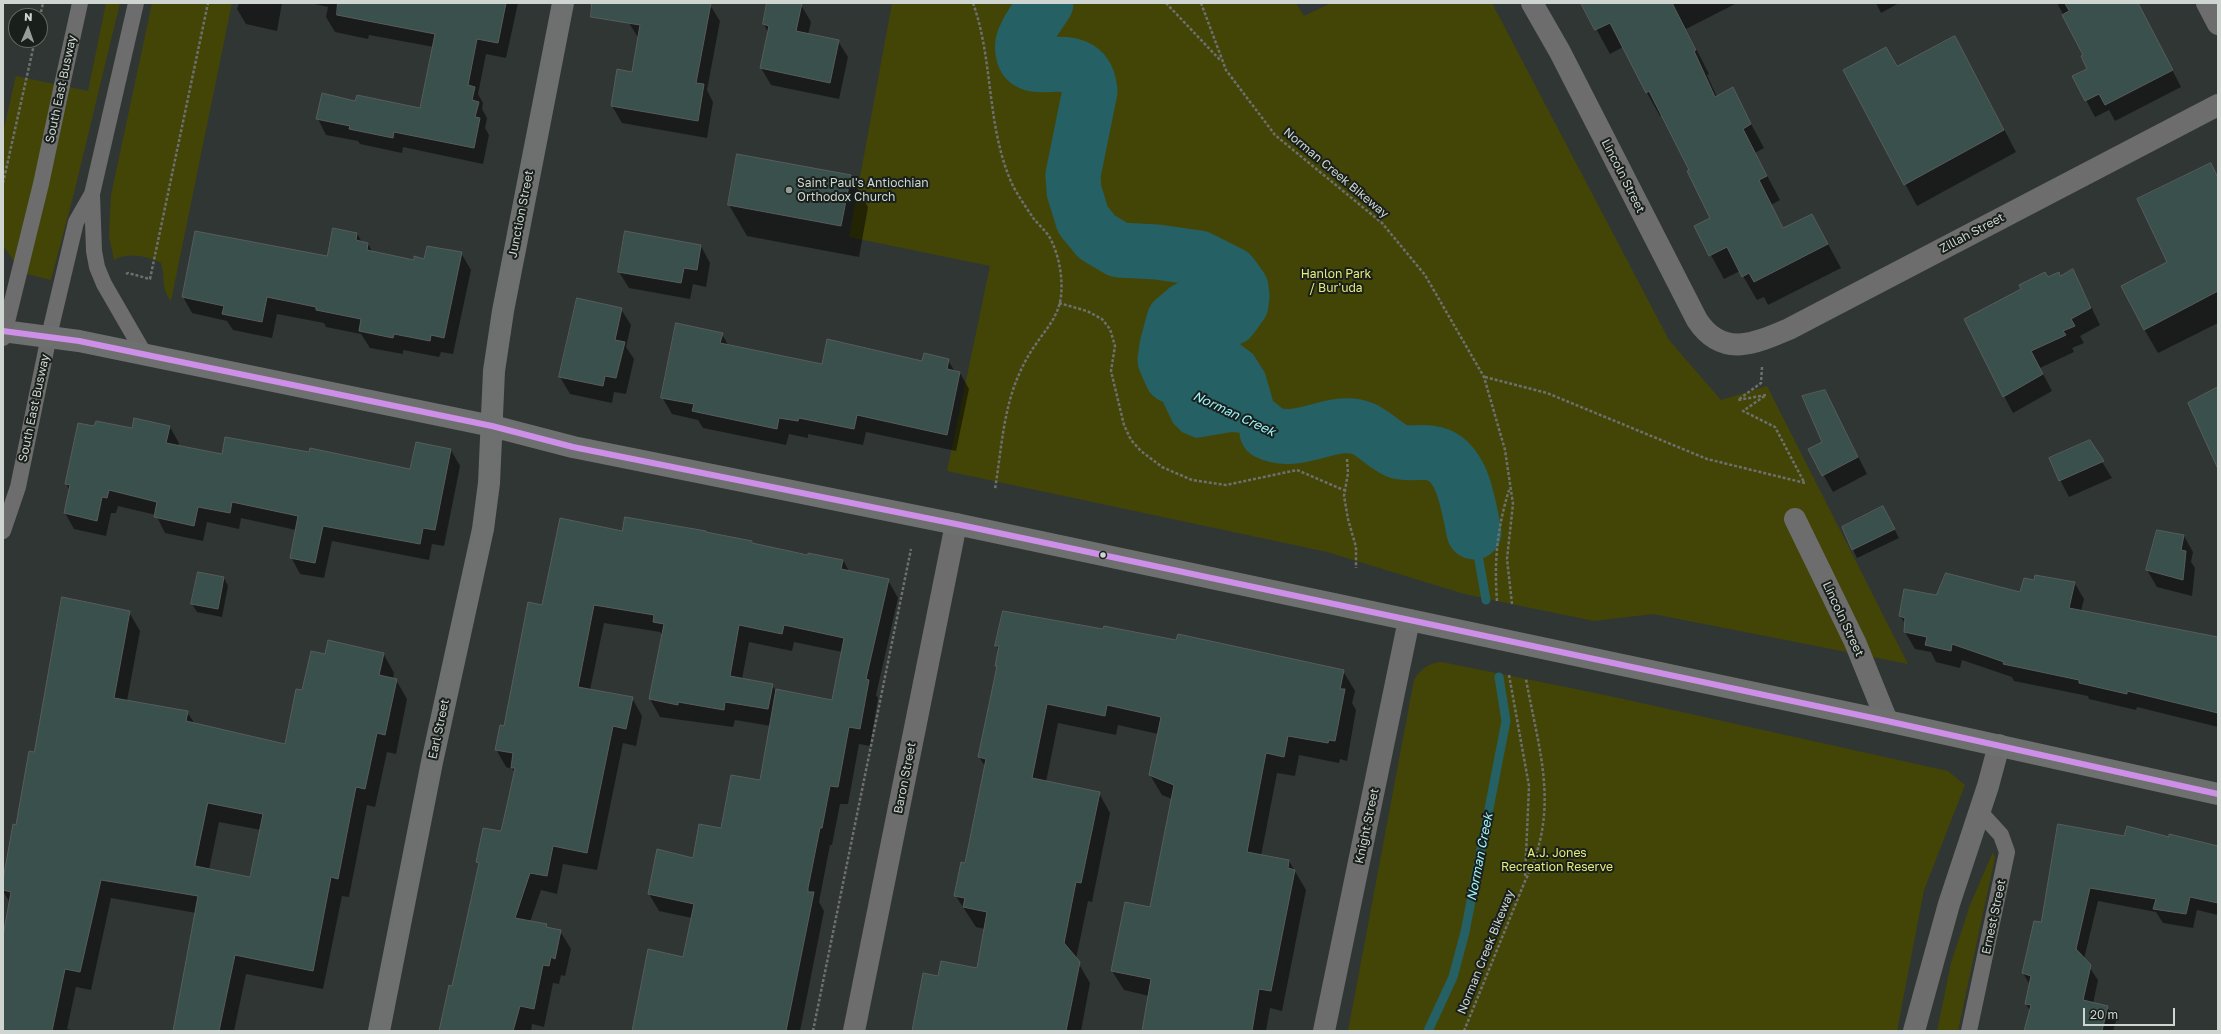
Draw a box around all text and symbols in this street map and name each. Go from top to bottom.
north arrow [8,8,48,48]
text: N [24,10,33,23]
street label: South East Busway [43,34,79,144]
street label: Norman Creek Bikeway [1281,125,1391,221]
street label: Lincoln Street [1598,137,1648,215]
street label: Junction Street [505,169,537,259]
place label: Saint Paul's Antiochian Orthodox Church [797,176,929,204]
marker: Saint Paul's Antiochian Orthodox Church [784,185,794,195]
street label: Zillah Street [1937,210,2007,256]
park label: Hanlon Park / Bur'uda [1301,267,1371,295]
street label: South East Busway [16,353,52,463]
water label: Norman Creek [1190,388,1278,440]
unlabelled marker [1098,550,1108,560]
street label: Lincoln Street [1819,579,1867,659]
street label: Earl Street [426,698,452,760]
street label: Baron Street [891,741,919,815]
street label: Knight Street [1352,787,1382,865]
water label: Norman Creek [1464,812,1496,902]
park label: A.J. Jones Recreation Reserve [1501,846,1613,874]
street label: Ernest Street [1979,878,2009,956]
street label: Norman Creek Bikeway [1454,888,1518,1016]
scale bar [2085,1000,2177,1026]
text: 20 m [2090,1007,2118,1022]

